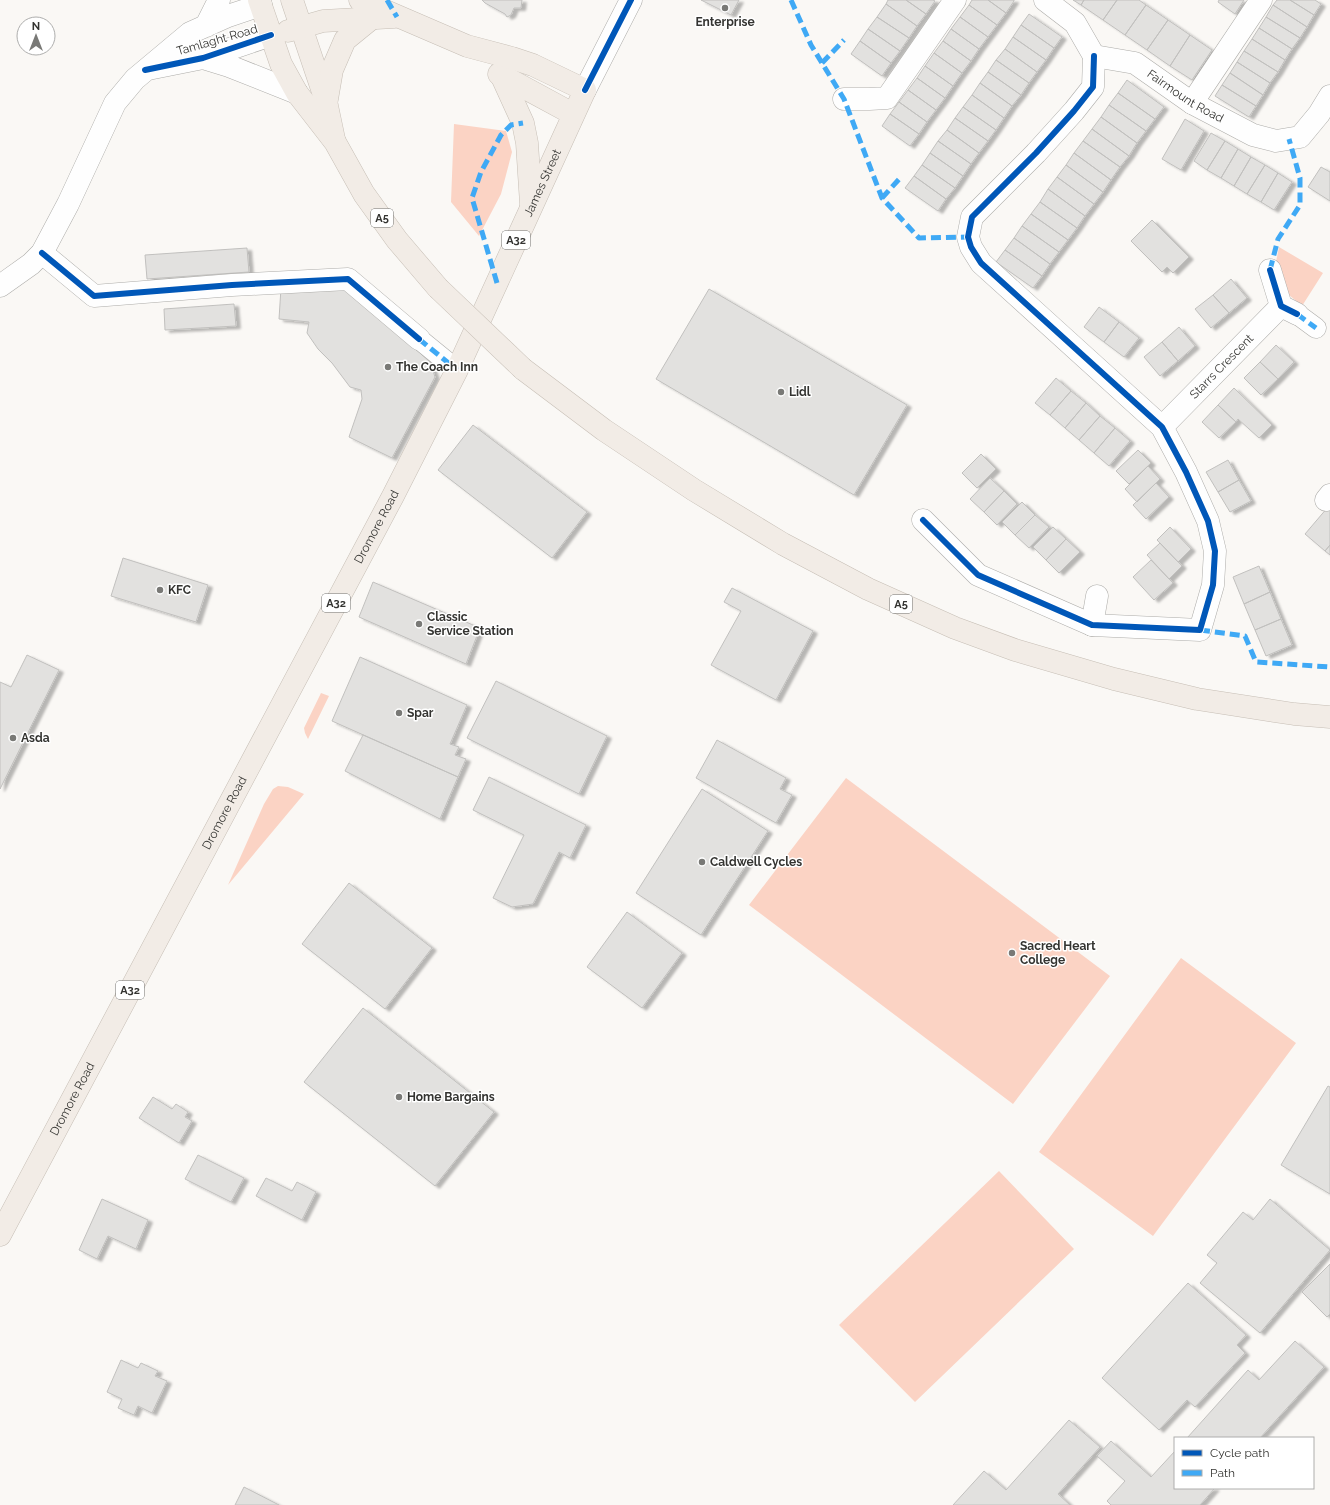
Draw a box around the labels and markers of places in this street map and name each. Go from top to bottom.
marker: Enterprise [720,3,730,13]
place label: Enterprise [695,15,755,29]
place label: The Coach Inn [396,360,478,374]
marker: The Coach Inn [383,362,393,372]
place label: Lidl [789,385,811,399]
marker: Lidl [776,387,786,397]
place label: KFC [168,583,191,597]
marker: KFC [155,585,165,595]
place label: Classic Service Station [427,610,513,638]
marker: Classic Service Station [414,619,424,629]
place label: Spar [407,706,434,720]
marker: Spar [394,708,404,718]
place label: Asda [21,731,50,745]
marker: Asda [8,733,18,743]
place label: Caldwell Cycles [710,855,802,869]
marker: Caldwell Cycles [697,857,707,867]
place label: Sacred Heart College [1020,939,1096,967]
marker: Sacred Heart College [1007,948,1017,958]
place label: Home Bargains [407,1090,495,1104]
marker: Home Bargains [394,1092,404,1102]

